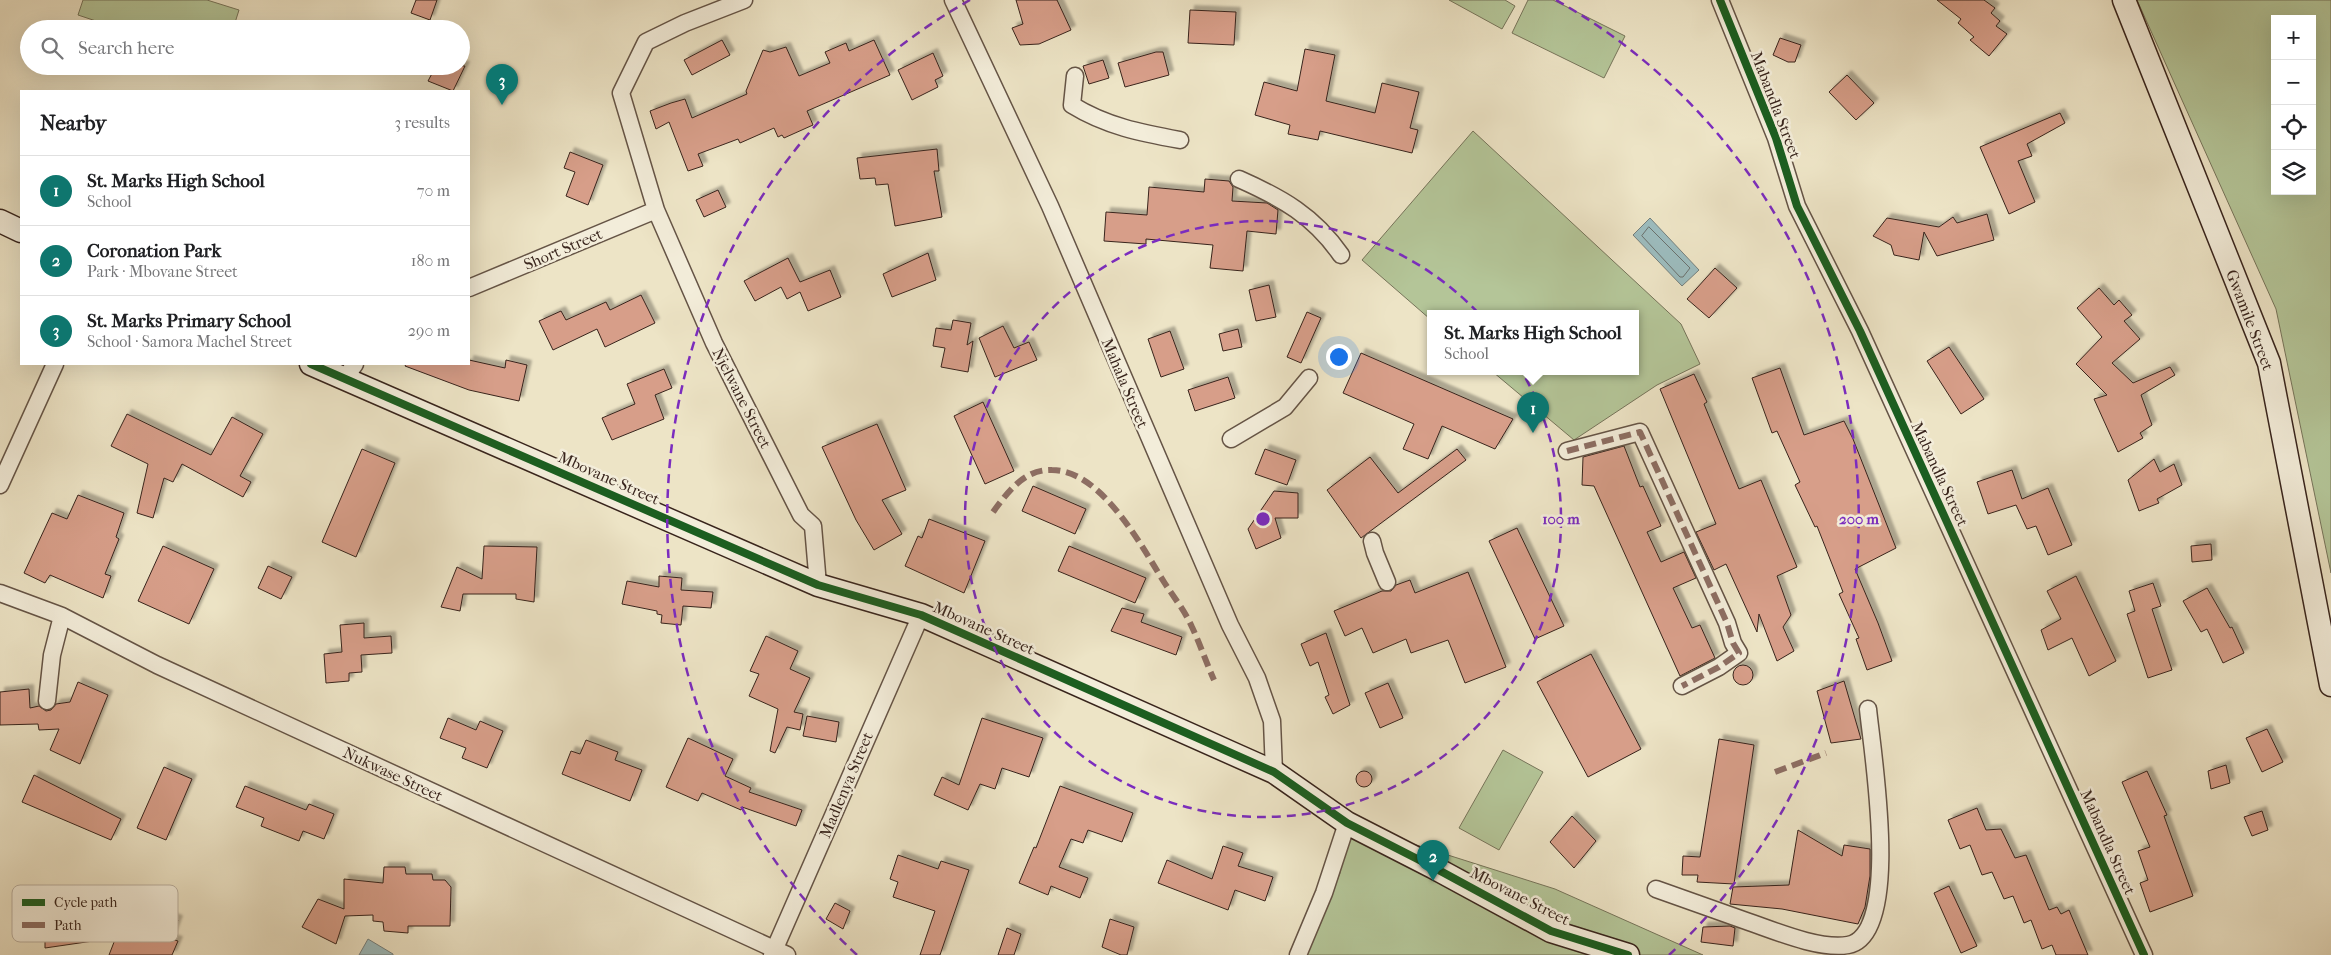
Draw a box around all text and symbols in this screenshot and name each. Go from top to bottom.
map controls [2271,15,2316,195]
button: + [2271,15,2316,60]
search box [20,20,470,75]
icon: search [38,34,66,62]
text: Search here [78,37,174,59]
street label: Mabandla Street [1747,49,1805,162]
button: − [2271,60,2316,105]
pin: 3 [486,64,518,105]
button: locate [2271,105,2316,150]
text: Nearby [40,111,106,135]
text: 3 results [394,113,450,132]
button: layers [2271,150,2316,195]
text: St. Marks High School [87,170,265,192]
text: 1 [53,181,59,200]
text: 70 m [417,181,450,200]
text: School [87,192,132,211]
street label: Short Street [521,224,605,274]
text: Coronation Park [87,240,221,262]
text: 2 [52,251,60,270]
text: 180 m [411,251,450,270]
text: Park · Mbovane Street [87,262,238,281]
street label: Gwamile Street [2222,267,2278,373]
text: St. Marks Primary School [87,310,291,332]
popup [1427,310,1639,375]
text: 3 [53,321,59,340]
text: 290 m [408,321,450,340]
text: St. Marks High School [1444,322,1622,344]
text: School · Samora Machel Street [87,332,292,351]
street label: Mahala Street [1098,335,1153,431]
your location [1326,344,1352,370]
text: School [1444,344,1489,363]
street label: Njelwane Street [709,345,776,452]
pin: 1 [1517,392,1549,433]
street label: Mabandla Street [1907,419,1973,530]
street label: Mbovane Street [555,447,663,509]
centre of rings [1254,510,1272,528]
text: 100 m [1542,510,1580,528]
text: 200 m [1839,510,1879,528]
street label: Mbovane Street [930,597,1038,659]
street label: Madlenya Street [815,729,877,841]
street label: Nukwase Street [340,743,446,806]
street label: Mabandla Street [2076,786,2140,898]
pin: 2 [1417,840,1449,881]
street label: Mbovane Street [1467,863,1573,929]
legend [12,885,178,942]
text: Cycle path [54,894,118,911]
text: Path [54,917,82,934]

